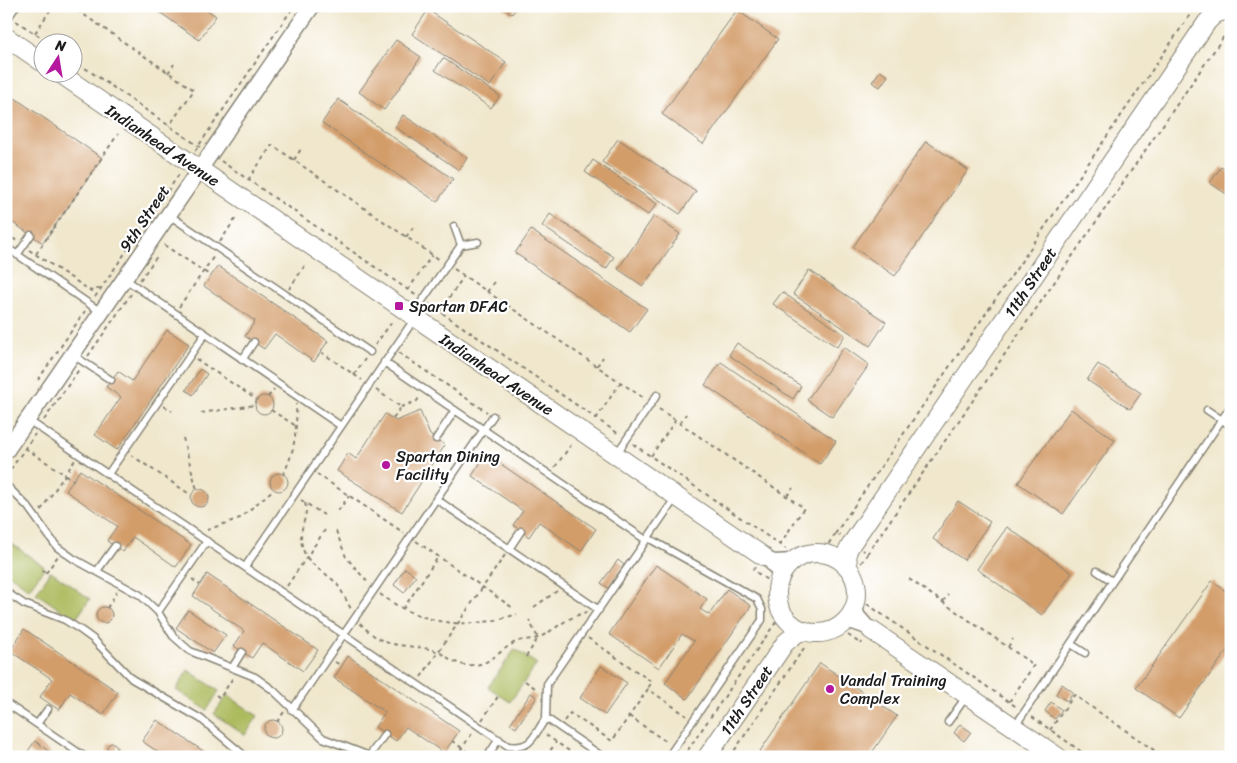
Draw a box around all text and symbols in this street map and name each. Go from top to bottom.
north arrow [32,32,82,82]
text: N [52,32,68,59]
street label: Indianhead Avenue [99,96,226,195]
street label: 9th Street [111,179,178,258]
street label: 11th Street [996,241,1065,323]
place label: Spartan DFAC [409,292,508,321]
marker: Spartan DFAC [393,300,405,312]
street label: Indianhead Avenue [433,325,560,424]
place label: Spartan Dining Facility [396,442,500,489]
marker: Spartan Dining Facility [380,459,392,471]
street label: 11th Street [712,659,781,741]
place label: Vandal Training Complex [840,666,947,713]
marker: Vandal Training Complex [824,683,836,695]

